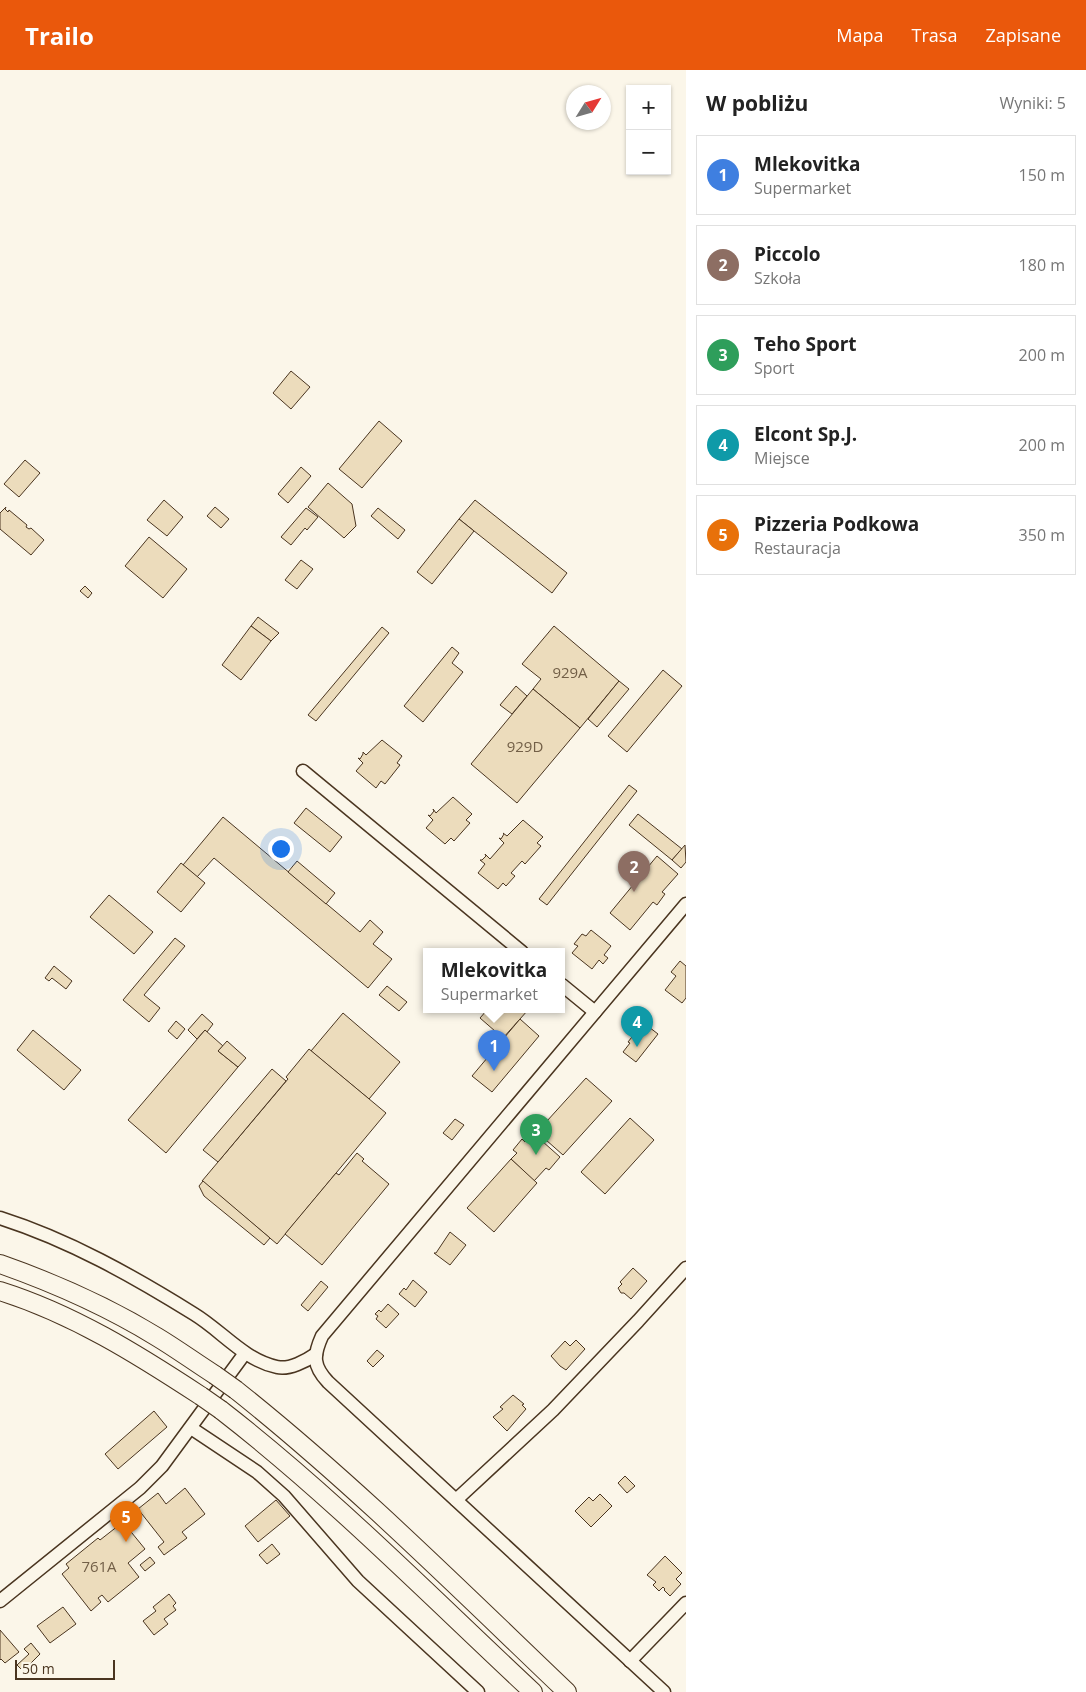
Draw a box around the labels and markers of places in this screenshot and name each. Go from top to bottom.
pin: 2 [618,851,650,892]
pin: 4 [621,1006,653,1047]
pin: 1 [478,1030,510,1071]
pin: 3 [520,1114,552,1155]
pin: 5 [110,1501,142,1542]

